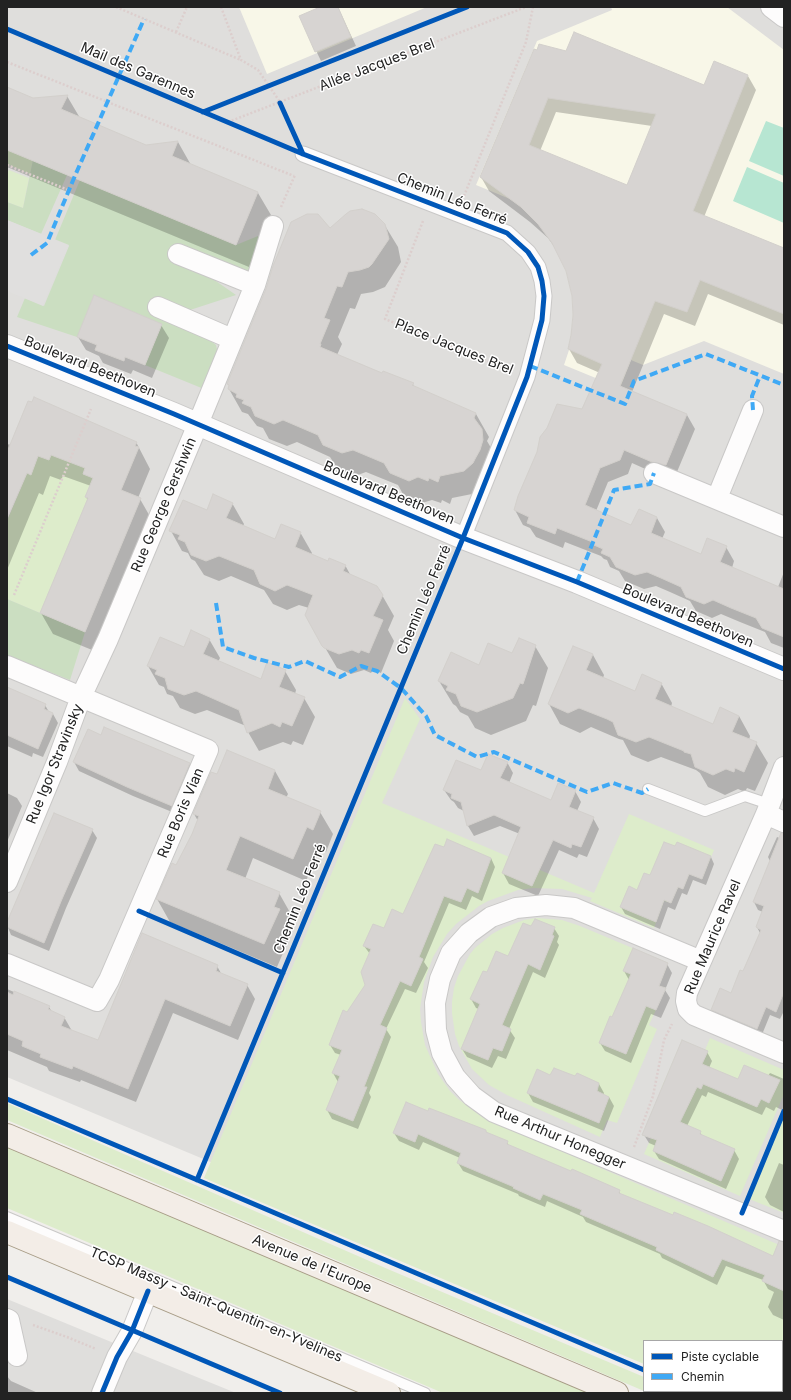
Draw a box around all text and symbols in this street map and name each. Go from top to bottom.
street label: Allée Jacques Brel [317,35,437,95]
street label: Mail des Garennes [78,39,198,103]
street label: Chemin Léo Ferré [394,169,510,229]
street label: Place Jacques Brel [392,316,516,378]
street label: Boulevard Beethoven [22,333,158,401]
street label: Rue George Gershwin [128,435,200,575]
street label: Boulevard Beethoven [321,458,457,528]
street label: Chemin Léo Ferré [393,543,455,657]
street label: Boulevard Beethoven [620,581,756,651]
street label: Rue Igor Stravinsky [23,701,87,827]
street label: Rue Boris Vian [154,765,208,861]
street label: Chemin Léo Ferré [270,841,330,957]
street label: Rue Maurice Ravel [681,877,745,997]
street label: Rue Arthur Honegger [492,1103,628,1173]
street label: Avenue de l'Europe [250,1231,374,1297]
street label: TCSP Massy - Saint-Quentin-en-Yvelines [87,1244,345,1366]
legend [643,1340,783,1392]
text: Piste cyclable [681,1349,759,1364]
text: Chemin [681,1369,724,1384]

